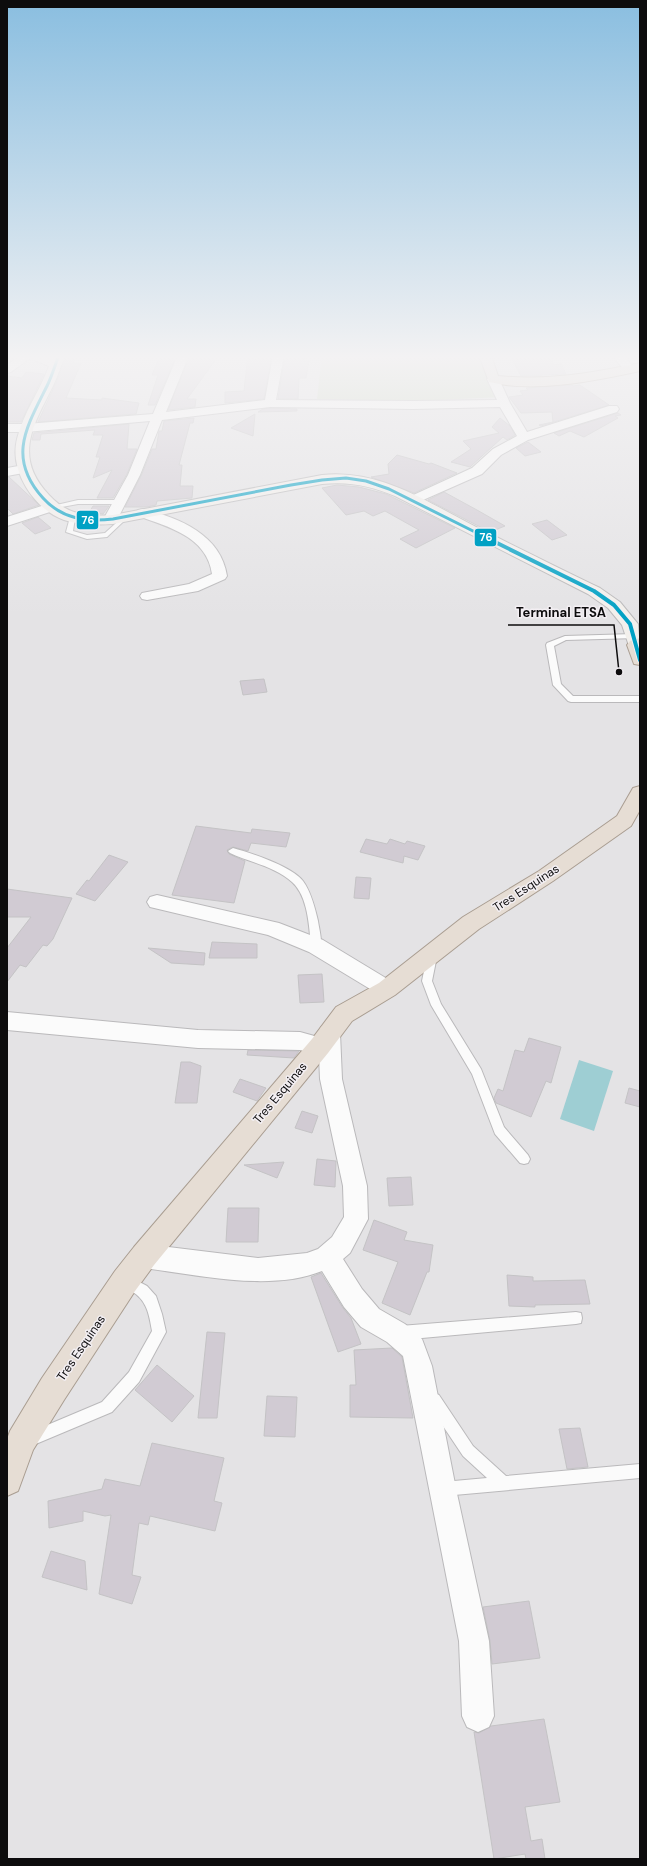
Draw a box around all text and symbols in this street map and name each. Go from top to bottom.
line badge: 76 [76,510,99,530]
text: 76 [82,513,94,527]
line badge: 76 [474,528,497,547]
text: 76 [480,530,492,544]
callout: Terminal ETSA [508,600,614,625]
text: Terminal ETSA [516,604,606,621]
street label: Tres Esquinas [490,861,562,915]
street label: Tres Esquinas [250,1059,310,1127]
street label: Tres Esquinas [53,1312,109,1384]

